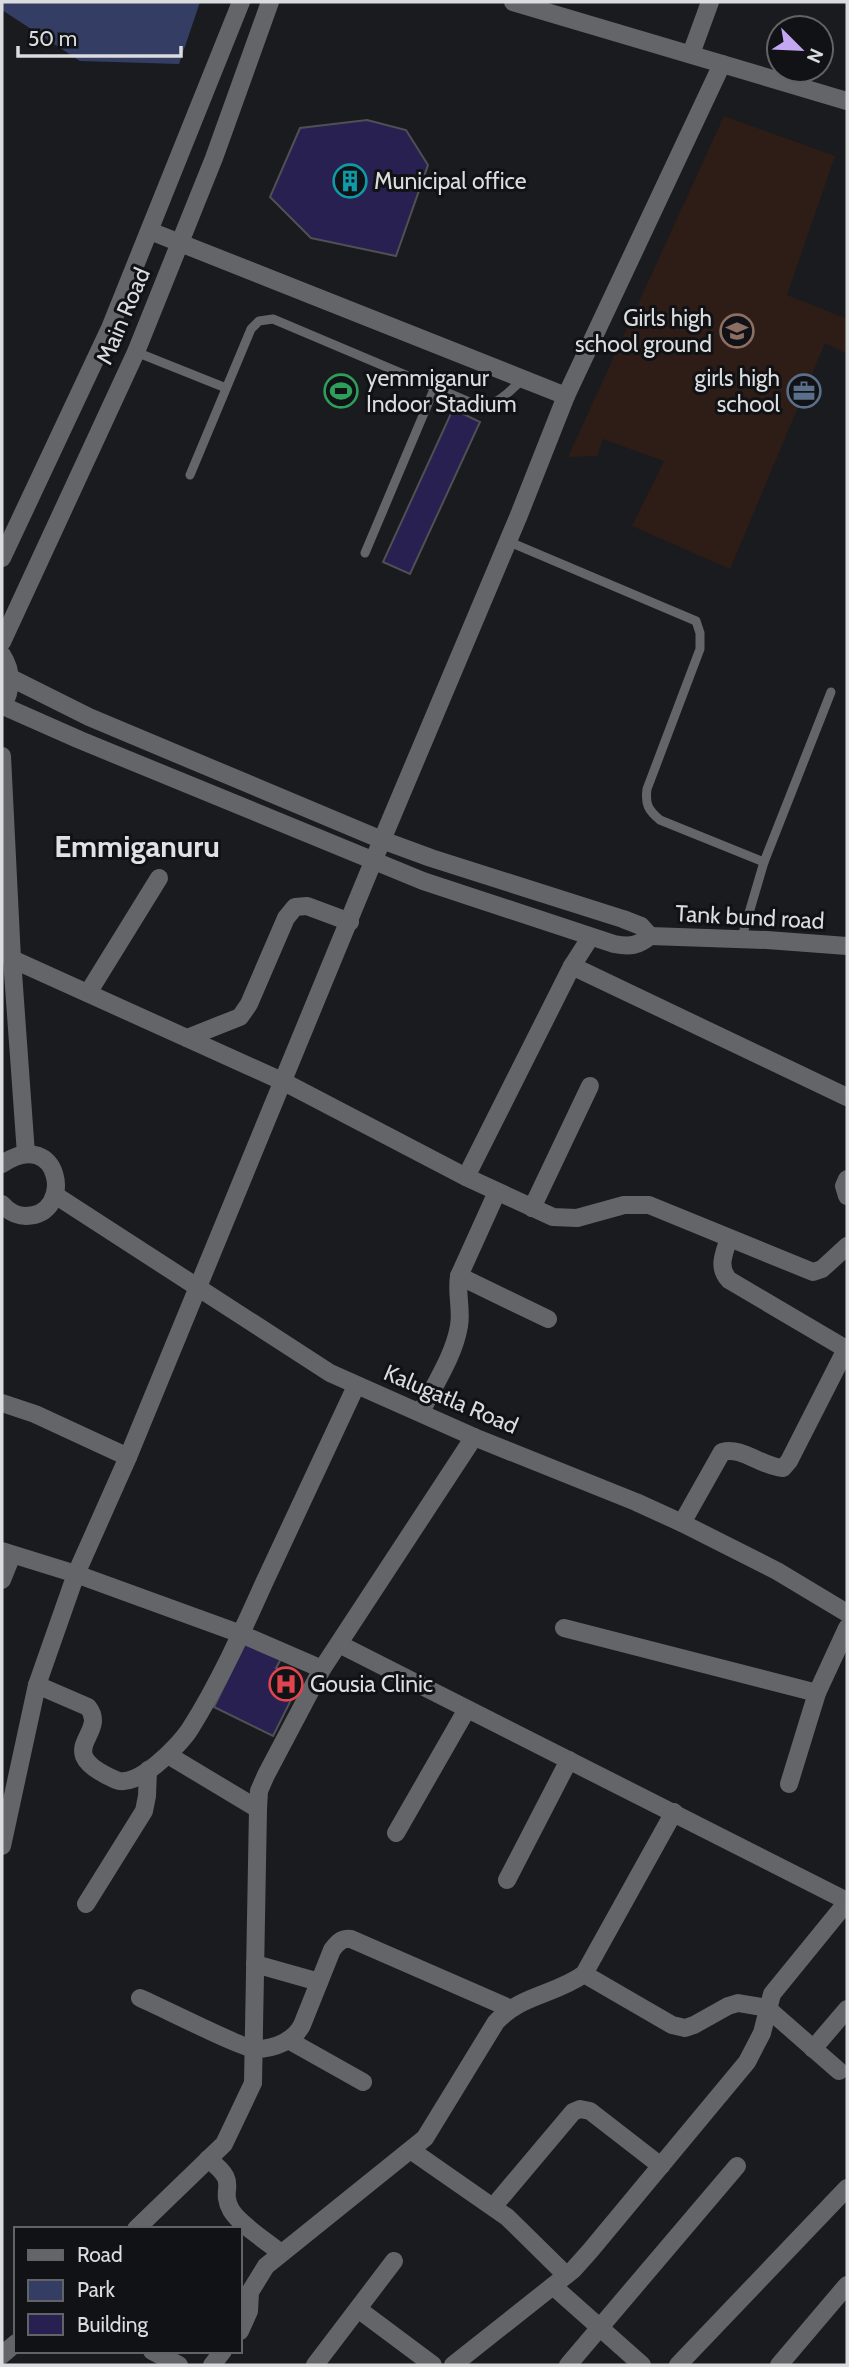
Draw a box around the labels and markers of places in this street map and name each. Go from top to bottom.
building icon: Municipal office [331,162,369,200]
place label: Municipal office [374,167,527,195]
place label: Girls high school ground [575,304,712,358]
school or university icon: Girls high school ground [718,312,756,350]
place label: yemmiganur Indoor Stadium [366,364,517,418]
place label: girls high school [695,364,781,418]
sports icon: yemmiganur Indoor Stadium [322,372,360,410]
office icon: girls high school [785,372,823,410]
hospital icon: Gousia Clinic [267,1665,305,1703]
place label: Gousia Clinic [310,1670,433,1698]

